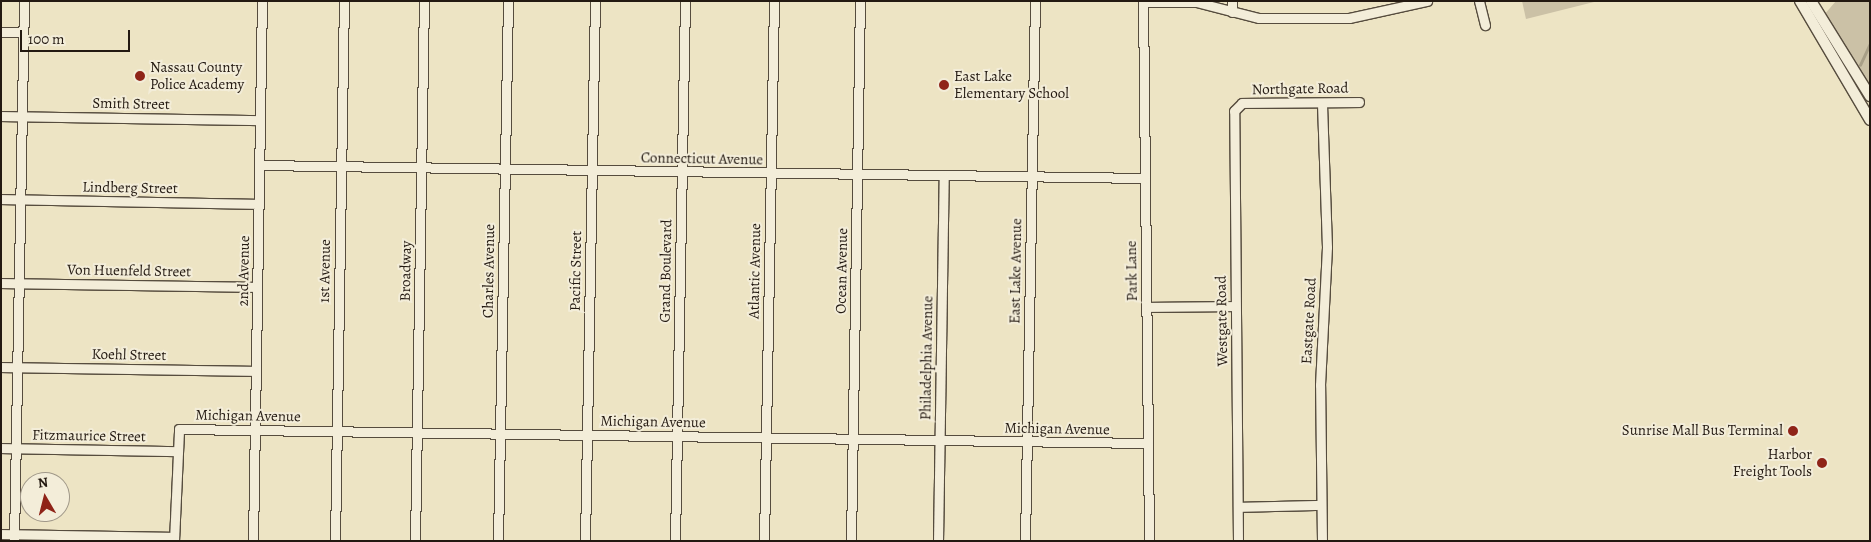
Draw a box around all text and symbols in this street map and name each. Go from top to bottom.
scale bar [22,20,132,52]
text: 100 m [28,29,65,49]
place label: Nassau County Police Academy [150,58,244,93]
place label: East Lake Elementary School [954,67,1069,102]
marker: Nassau County Police Academy [134,70,146,82]
marker: East Lake Elementary School [938,79,950,91]
street label: Northgate Road [1251,79,1349,99]
street label: Smith Street [92,94,170,114]
street label: Connecticut Avenue [641,149,763,169]
street label: Lindberg Street [82,178,178,198]
street label: East Lake Avenue [1006,218,1026,324]
street label: Grand Boulevard [656,219,676,323]
street label: Atlantic Avenue [745,223,765,319]
street label: Charles Avenue [479,224,499,318]
street label: Ocean Avenue [832,228,852,314]
street label: Pacific Street [566,231,586,311]
street label: 2nd Avenue [234,235,254,307]
street label: 1st Avenue [315,239,335,303]
street label: Broadway [396,241,416,301]
street label: Park Lane [1122,241,1142,301]
street label: Von Huenfeld Street [67,261,191,281]
street label: Westgate Road [1212,275,1232,367]
street label: Eastgate Road [1298,277,1320,365]
street label: Philadelphia Avenue [917,296,937,420]
street label: Koehl Street [92,345,166,365]
street label: Michigan Avenue [195,406,301,426]
street label: Michigan Avenue [600,412,706,432]
street label: Michigan Avenue [1004,419,1110,439]
place label: Sunrise Mall Bus Terminal [1622,422,1783,440]
marker: Sunrise Mall Bus Terminal [1787,425,1799,437]
street label: Fitzmaurice Street [32,426,146,446]
place label: Harbor Freight Tools [1733,445,1812,480]
marker: Harbor Freight Tools [1816,457,1828,469]
north arrow [20,472,70,522]
text: N [37,473,49,493]

